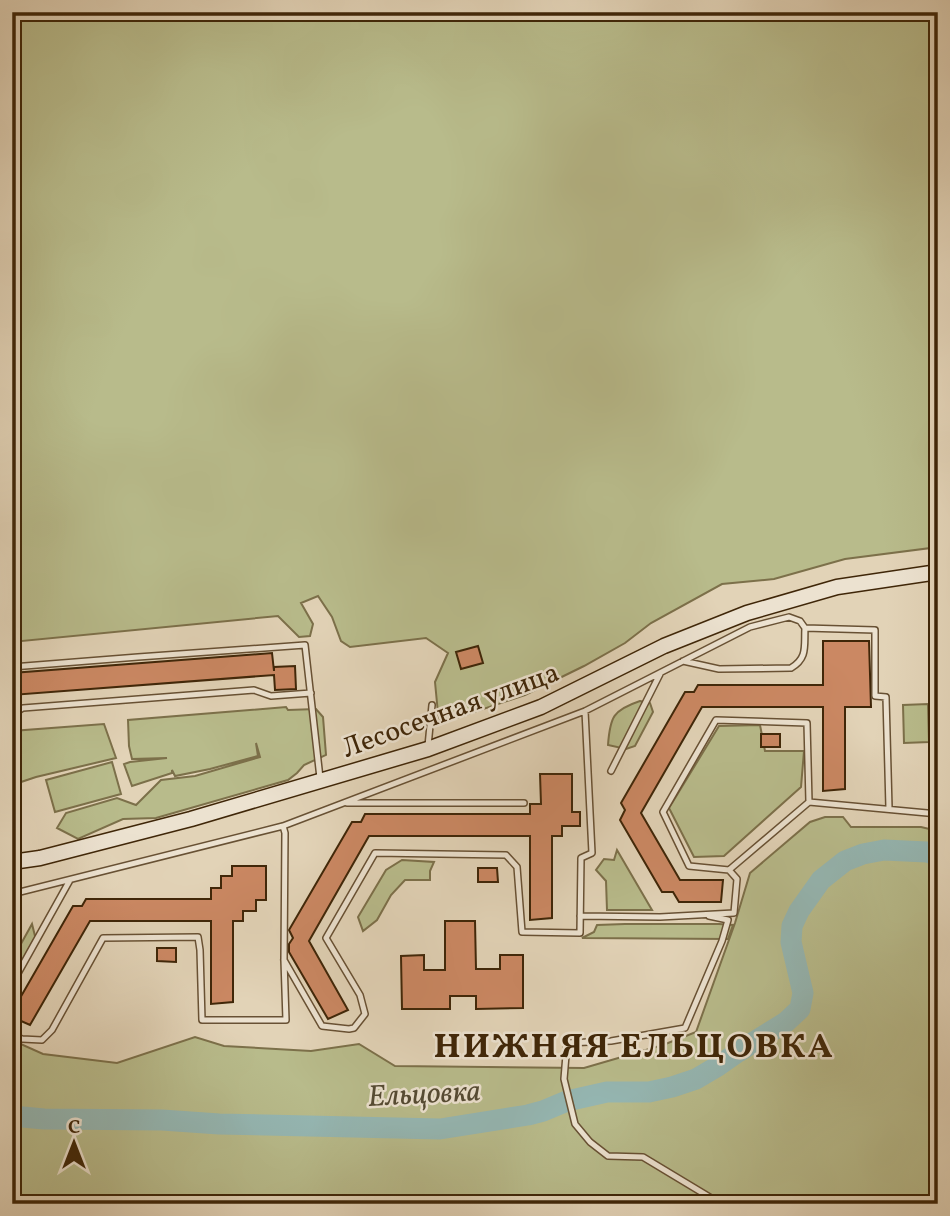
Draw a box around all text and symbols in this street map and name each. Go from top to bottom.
street label: Лесосечная улица [337,654,565,769]
district label: НИЖНЯЯ ЕЛЬЦОВКА [433,1024,835,1072]
water label: Ельцовка [366,1071,482,1119]
north arrow [38,1108,108,1178]
text: С [68,1115,80,1141]

